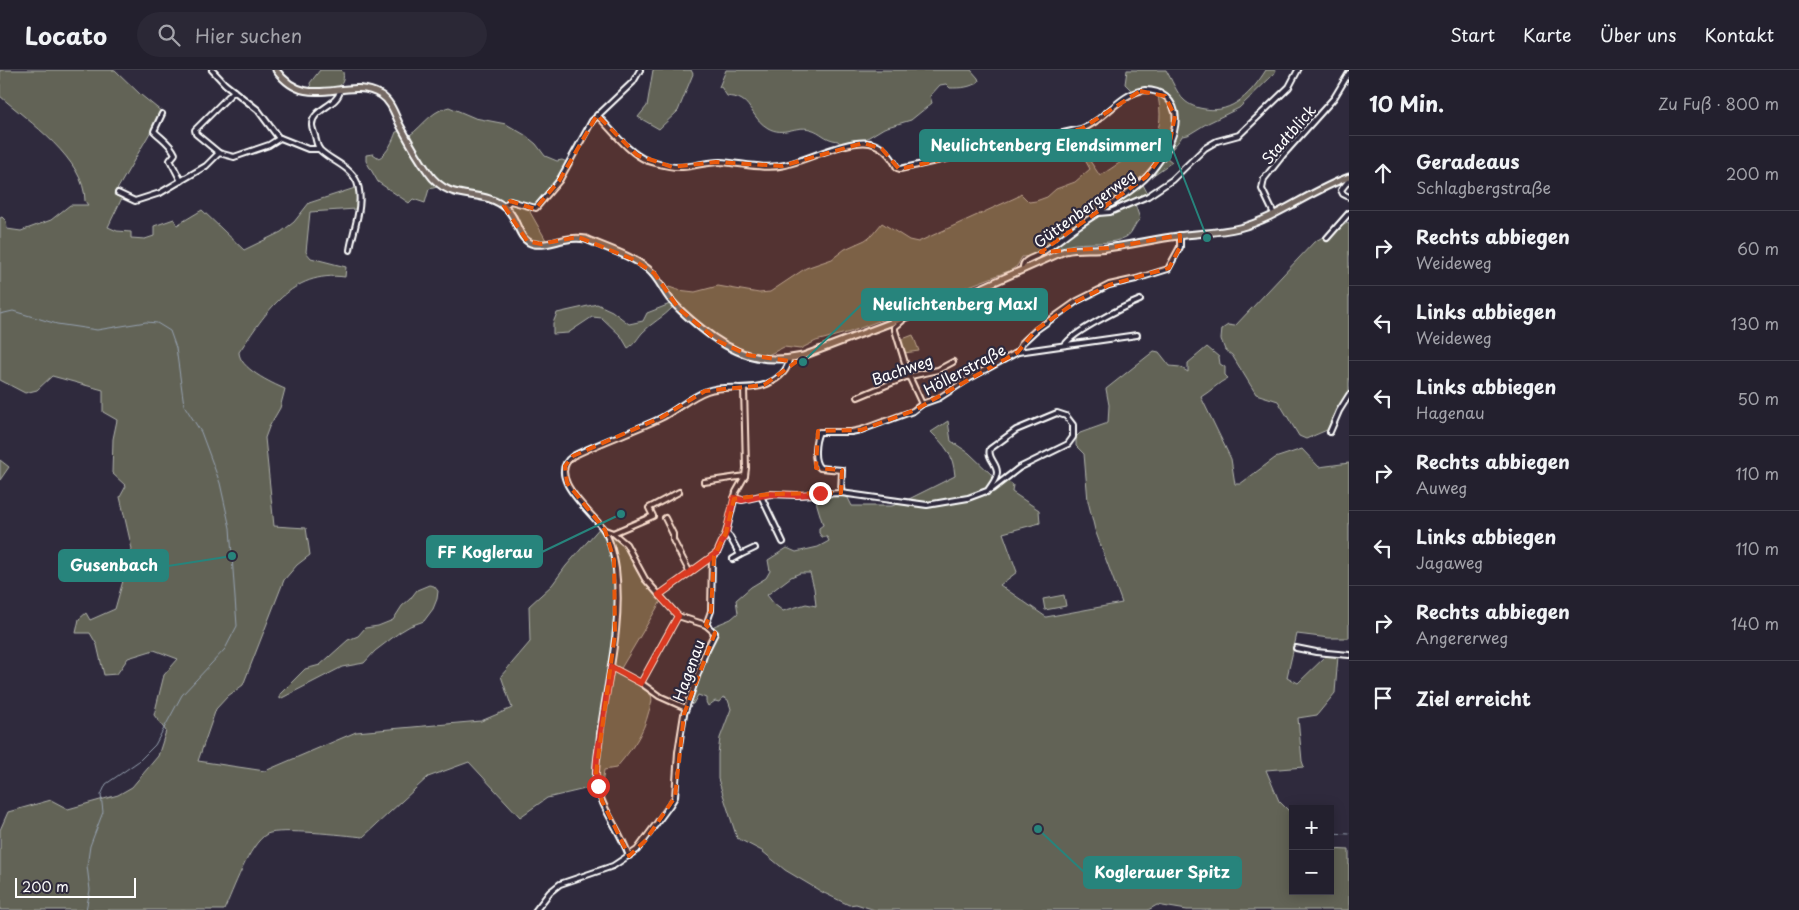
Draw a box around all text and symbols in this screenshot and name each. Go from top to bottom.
search box [137,12,487,57]
text: Locato [25,17,107,53]
icon: search [155,21,183,49]
text: Hier suchen [195,21,302,49]
text: Start [1450,21,1495,48]
text: Karte [1523,21,1572,48]
text: Über uns [1600,21,1676,48]
text: Kontakt [1704,21,1774,48]
text: 10 Min. [1369,87,1444,119]
text: Zu Fuß · 800 m [1658,91,1779,115]
street label: Stadtblick [1255,99,1321,169]
callout: Neulichtenberg Elendsimmerl [920,130,1171,161]
text: Neulichtenberg Elendsimmerl [930,132,1162,156]
text: Geradeaus [1416,147,1520,175]
icon: ahead [1369,159,1397,187]
text: 200 m [1726,161,1779,185]
street label: Güttenbergerweg [1028,163,1140,253]
text: Schlagbergstraße [1416,175,1551,199]
text: Rechts abbiegen [1416,222,1570,250]
icon: right [1369,234,1397,262]
text: 60 m [1737,236,1779,260]
text: Weideweg [1416,250,1492,274]
callout: Neulichtenberg Maxl [862,289,1047,320]
text: Neulichtenberg Maxl [872,291,1038,315]
text: Links abbiegen [1416,297,1556,325]
icon: left [1369,309,1397,337]
text: 130 m [1731,311,1779,335]
text: Weideweg [1416,325,1492,349]
street label: Höllerstraße [919,338,1009,400]
street label: Bachweg [868,348,936,390]
text: Links abbiegen [1416,372,1556,400]
icon: left [1369,384,1397,412]
text: 50 m [1738,386,1779,410]
text: Hagenau [1416,400,1485,424]
text: Rechts abbiegen [1416,447,1570,475]
icon: right [1369,459,1397,487]
text: 110 m [1736,461,1779,485]
text: Auweg [1416,475,1467,499]
route end [809,482,832,505]
text: Links abbiegen [1416,522,1556,550]
icon: left [1369,534,1397,562]
callout: FF Koglerau [427,536,542,567]
text: 110 m [1736,536,1779,560]
text: FF Koglerau [437,539,533,563]
callout: Gusenbach [59,550,168,581]
text: Jagaweg [1416,550,1483,574]
text: Gusenbach [70,552,158,576]
text: Rechts abbiegen [1416,597,1570,625]
icon: right [1369,609,1397,637]
text: 140 m [1731,611,1779,635]
text: Angererweg [1416,625,1508,649]
street label: Hagenau [666,636,710,704]
icon: arrive [1369,684,1397,712]
text: Ziel erreicht [1416,684,1531,712]
route start [587,775,610,798]
map controls [1289,805,1334,895]
button: + [1289,805,1334,850]
button: − [1289,850,1334,895]
callout: Koglerauer Spitz [1084,857,1241,888]
text: Koglerauer Spitz [1094,859,1230,883]
scale bar [15,875,136,898]
text: 200 m [22,876,69,897]

